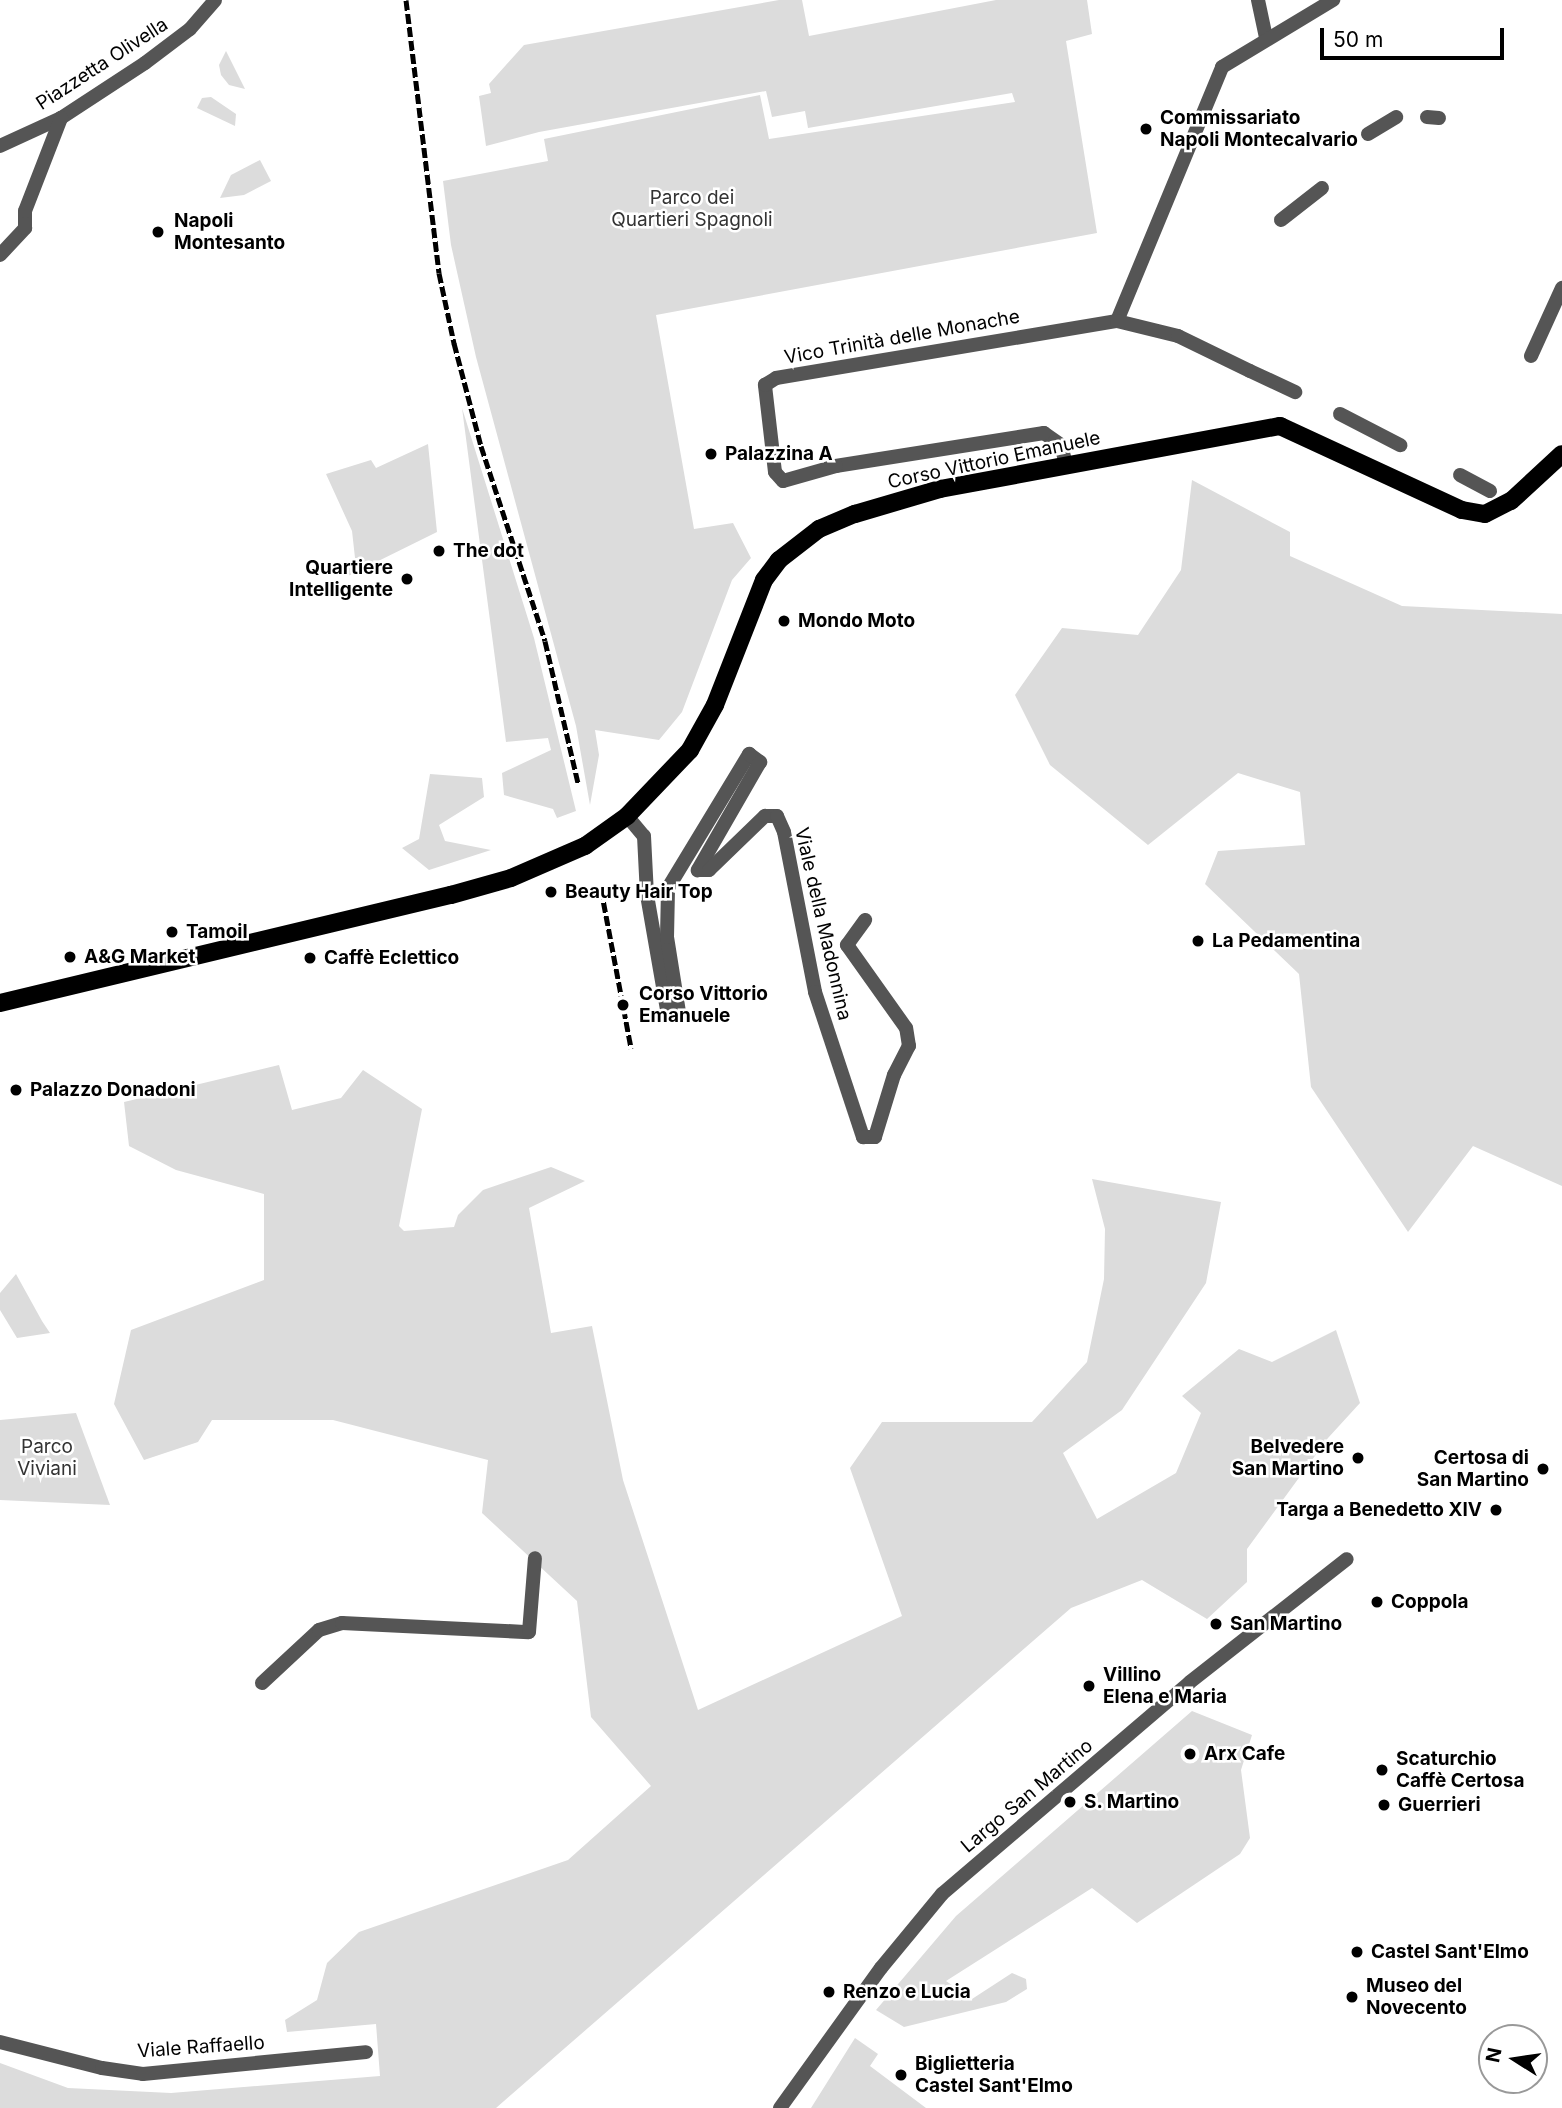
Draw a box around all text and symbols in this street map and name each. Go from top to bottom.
street label: Piazzetta Olivella [32,13,172,115]
scale bar [1324,14,1508,58]
text: 50 m [1333,27,1383,52]
place label: Commissariato Napoli Montecalvario [1160,107,1358,151]
marker: Commissariato Napoli Montecalvario [1138,121,1154,137]
park label: Parco dei Quartieri Spagnoli [611,187,773,231]
place label: Napoli Montesanto [174,210,285,254]
marker: Napoli Montesanto [148,222,168,242]
street label: Vico Trinità delle Monache [783,305,1021,369]
street label: Corso Vittorio Emanuele [886,426,1102,494]
place label: Palazzina A [725,443,833,465]
marker: Palazzina A [703,446,719,462]
place label: The dot [453,540,524,562]
marker: The dot [431,543,447,559]
place label: Quartiere Intelligente [289,557,393,601]
marker: Quartiere Intelligente [399,571,415,587]
place label: Mondo Moto [798,610,915,632]
marker: Mondo Moto [776,613,792,629]
street label: Viale della Madonnina [790,825,856,1023]
place label: Beauty Hair Top [565,881,713,903]
marker: Beauty Hair Top [543,884,559,900]
place label: Tamoil [186,921,248,943]
marker: Tamoil [164,924,180,940]
place label: La Pedamentina [1212,930,1360,952]
marker: La Pedamentina [1190,933,1206,949]
place label: A&G Market [84,946,195,968]
place label: Caffè Eclettico [324,947,459,969]
marker: A&G Market [62,949,78,965]
marker: Caffè Eclettico [302,950,318,966]
place label: Corso Vittorio Emanuele [639,983,768,1027]
marker: Corso Vittorio Emanuele [613,995,633,1015]
place label: Palazzo Donadoni [30,1079,196,1101]
marker: Palazzo Donadoni [8,1082,24,1098]
park label: Parco Viviani [17,1436,77,1480]
place label: Belvedere San Martino [1232,1436,1344,1480]
place label: Certosa di San Martino [1417,1447,1529,1491]
marker: Belvedere San Martino [1350,1450,1366,1466]
marker: Certosa di San Martino [1535,1461,1551,1477]
place label: Targa a Benedetto XIV [1276,1499,1482,1521]
marker: Targa a Benedetto XIV [1488,1502,1504,1518]
place label: Coppola [1391,1591,1468,1613]
marker: Coppola [1369,1594,1385,1610]
place label: San Martino [1230,1613,1342,1635]
marker: San Martino [1208,1616,1224,1632]
place label: Villino Elena e Maria [1103,1664,1227,1708]
marker: Villino Elena e Maria [1081,1678,1097,1694]
street label: Largo San Martino [957,1734,1097,1858]
place label: Arx Cafe [1204,1743,1285,1765]
marker: Arx Cafe [1182,1746,1198,1762]
place label: Scaturchio Caffè Certosa [1396,1748,1524,1792]
marker: Scaturchio Caffè Certosa [1374,1762,1390,1778]
place label: S. Martino [1084,1791,1180,1813]
marker: S. Martino [1062,1794,1078,1810]
place label: Guerrieri [1398,1794,1481,1816]
marker: Guerrieri [1376,1797,1392,1813]
place label: Castel Sant'Elmo [1371,1941,1529,1963]
marker: Castel Sant'Elmo [1349,1944,1365,1960]
place label: Museo del Novecento [1366,1975,1467,2019]
place label: Renzo e Lucia [843,1981,971,2003]
marker: Renzo e Lucia [821,1984,837,2000]
marker: Museo del Novecento [1344,1989,1360,2005]
north arrow [1478,2024,1548,2094]
street label: Viale Raffaello [137,2031,265,2063]
text: N [1481,2045,1507,2064]
place label: Biglietteria Castel Sant'Elmo [915,2053,1073,2097]
marker: Biglietteria Castel Sant'Elmo [893,2067,909,2083]

